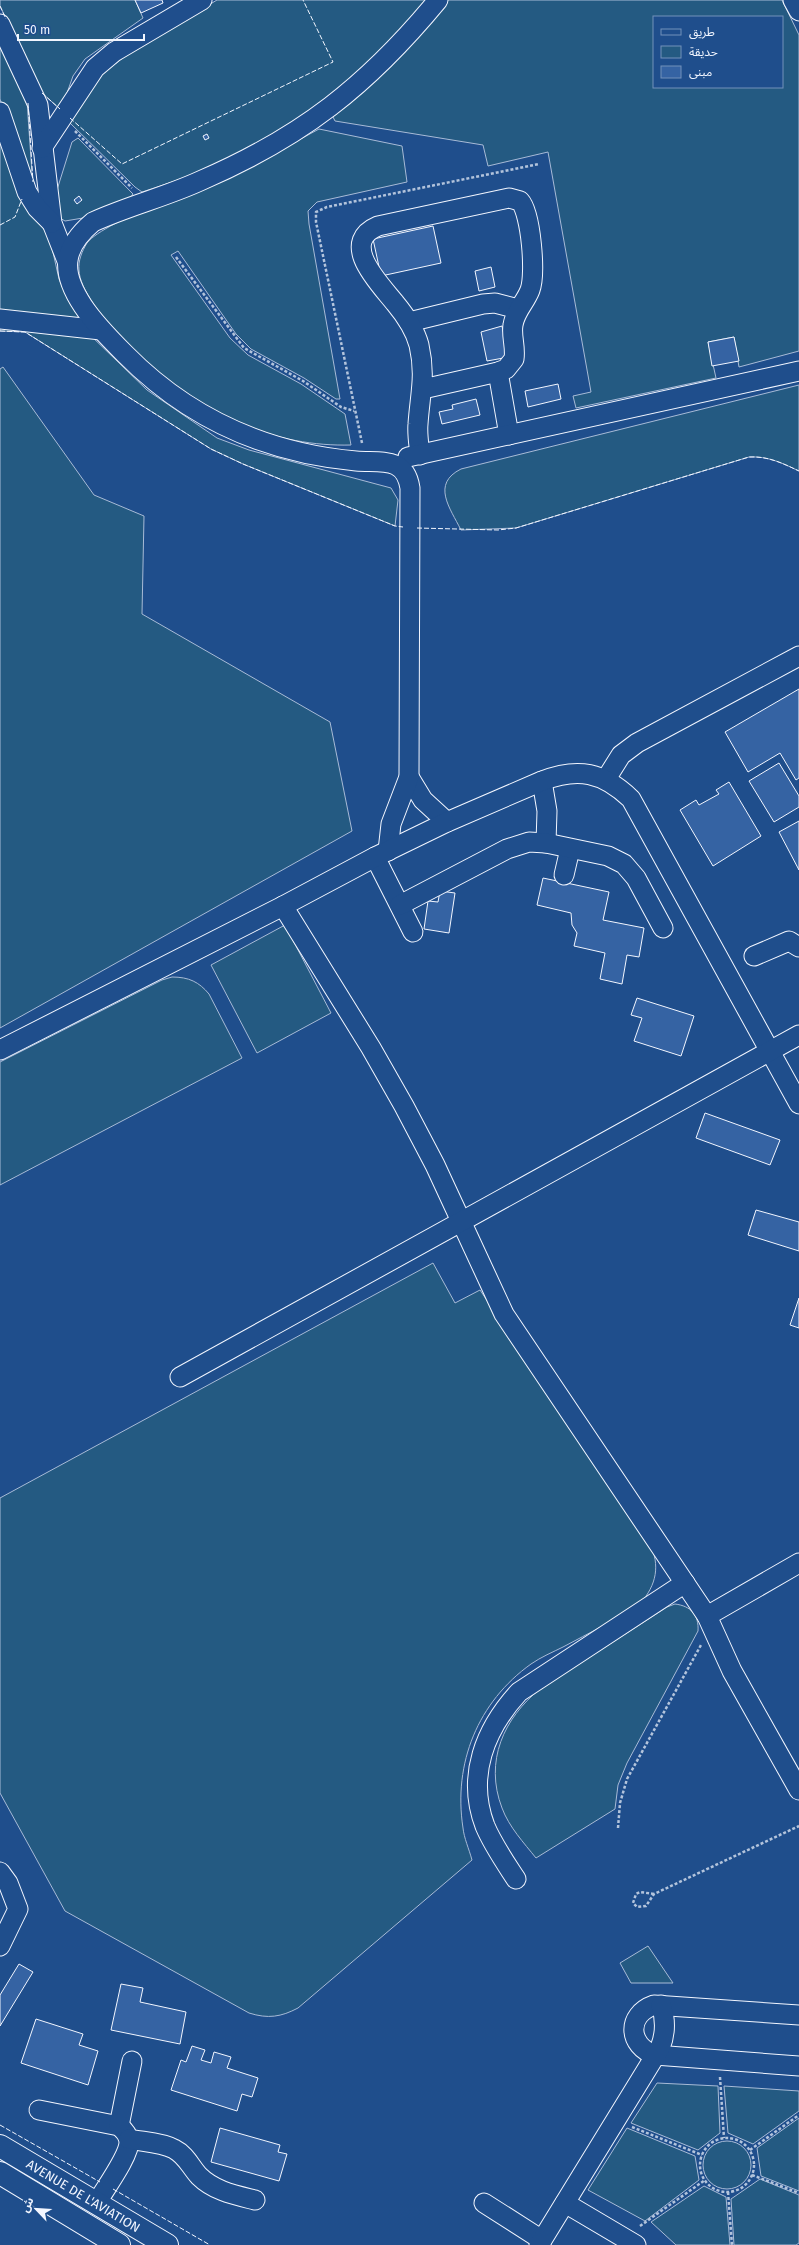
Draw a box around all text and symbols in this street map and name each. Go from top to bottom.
scale bar [18,16,144,42]
legend [653,16,783,88]
text: 50 m [24,23,50,37]
text: طريق [689,25,715,40]
text: حديقة [689,45,718,59]
text: مبنى [689,65,712,79]
street label: AVENUE DE L'AVIATION [24,2156,143,2235]
north arrow [16,2189,56,2229]
text: ش [18,2195,36,2215]

